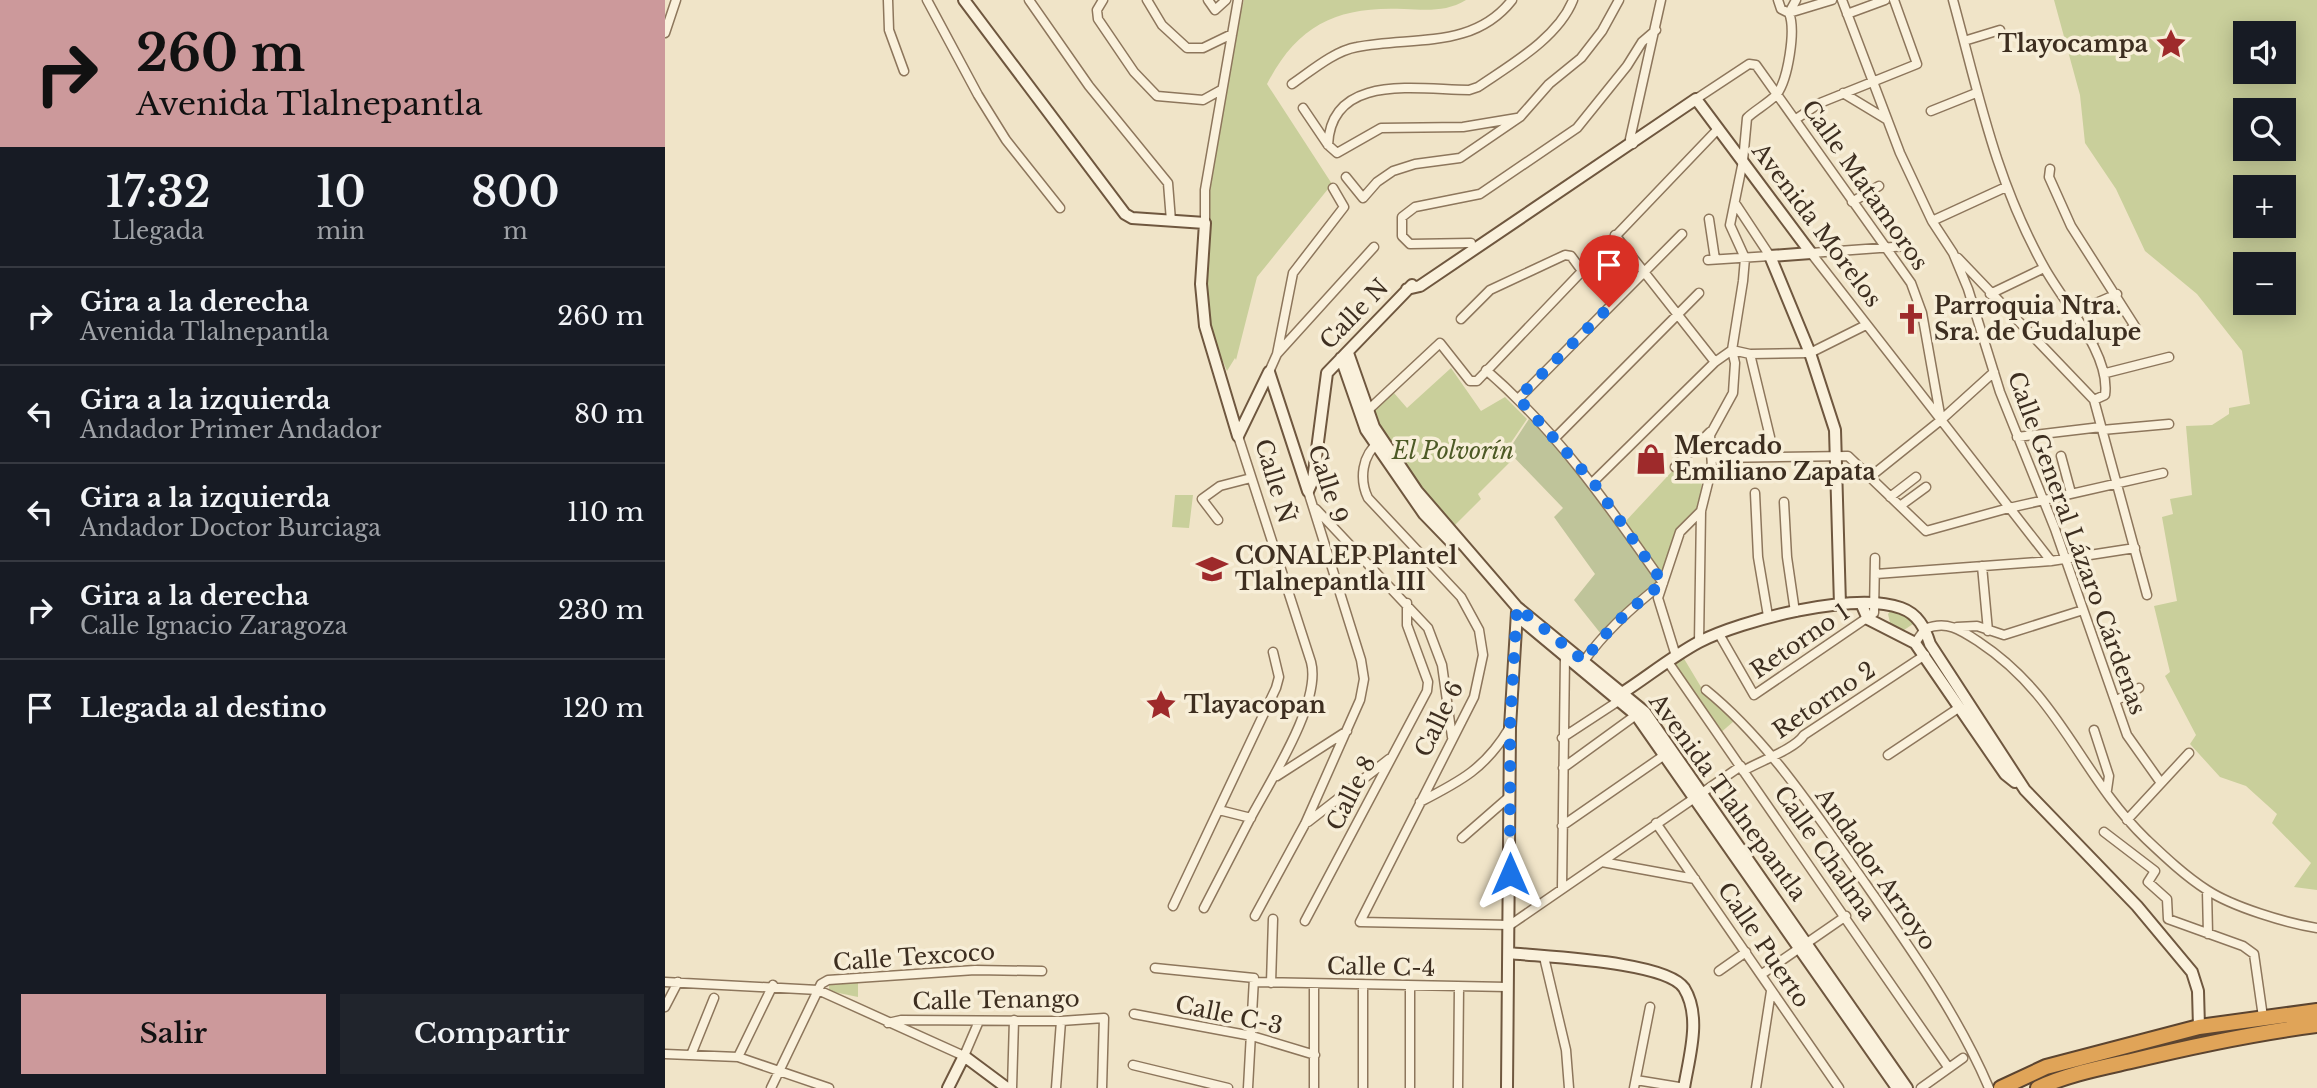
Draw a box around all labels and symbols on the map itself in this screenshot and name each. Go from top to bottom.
place icon: Tlayocampa [2154,27,2188,61]
place label: Tlayocampa [1998,30,2148,58]
street label: Calle Matamoros [1796,95,1934,275]
street label: Avenida Morelos [1746,137,1888,312]
pin [1579,235,1639,307]
street label: Calle N [1314,273,1394,355]
place label: Parroquia Ntra. Sra. de Gudalupe [1934,292,2141,346]
church icon: Parroquia Ntra. Sra. de Gudalupe [1894,302,1928,336]
street label: Calle General Lázaro Cárdenas [2002,368,2152,718]
place label: Mercado Emiliano Zapata [1674,432,1876,486]
street label: Calle Ñ [1249,435,1302,527]
park label: El Polvorín [1391,437,1514,465]
street label: Calle 9 [1302,441,1354,527]
shop icon: Mercado Emiliano Zapata [1634,442,1668,476]
place label: CONALEP Plantel Tlalnepantla III [1235,542,1457,596]
school or university icon: CONALEP Plantel Tlalnepantla III [1195,552,1229,586]
street label: Retorno 1 [1745,598,1855,684]
street label: Retorno 2 [1767,656,1881,744]
street label: Calle 6 [1409,677,1469,761]
street label: Avenida Tlalnepantla [1643,687,1813,906]
place icon: Tlayacopan [1144,688,1178,722]
place label: Tlayacopan [1184,691,1326,719]
street label: Calle 8 [1320,751,1382,835]
street label: Calle Chalma [1768,780,1882,926]
street label: Andador Arroyo [1809,782,1942,956]
position arrow [1473,837,1547,911]
street label: Calle Puerto [1712,877,1816,1013]
street label: Calle Texcoco [832,937,996,977]
street label: Calle C-4 [1327,952,1435,982]
street label: Calle Tenango [912,985,1080,1015]
street label: Calle C-3 [1173,990,1285,1040]

